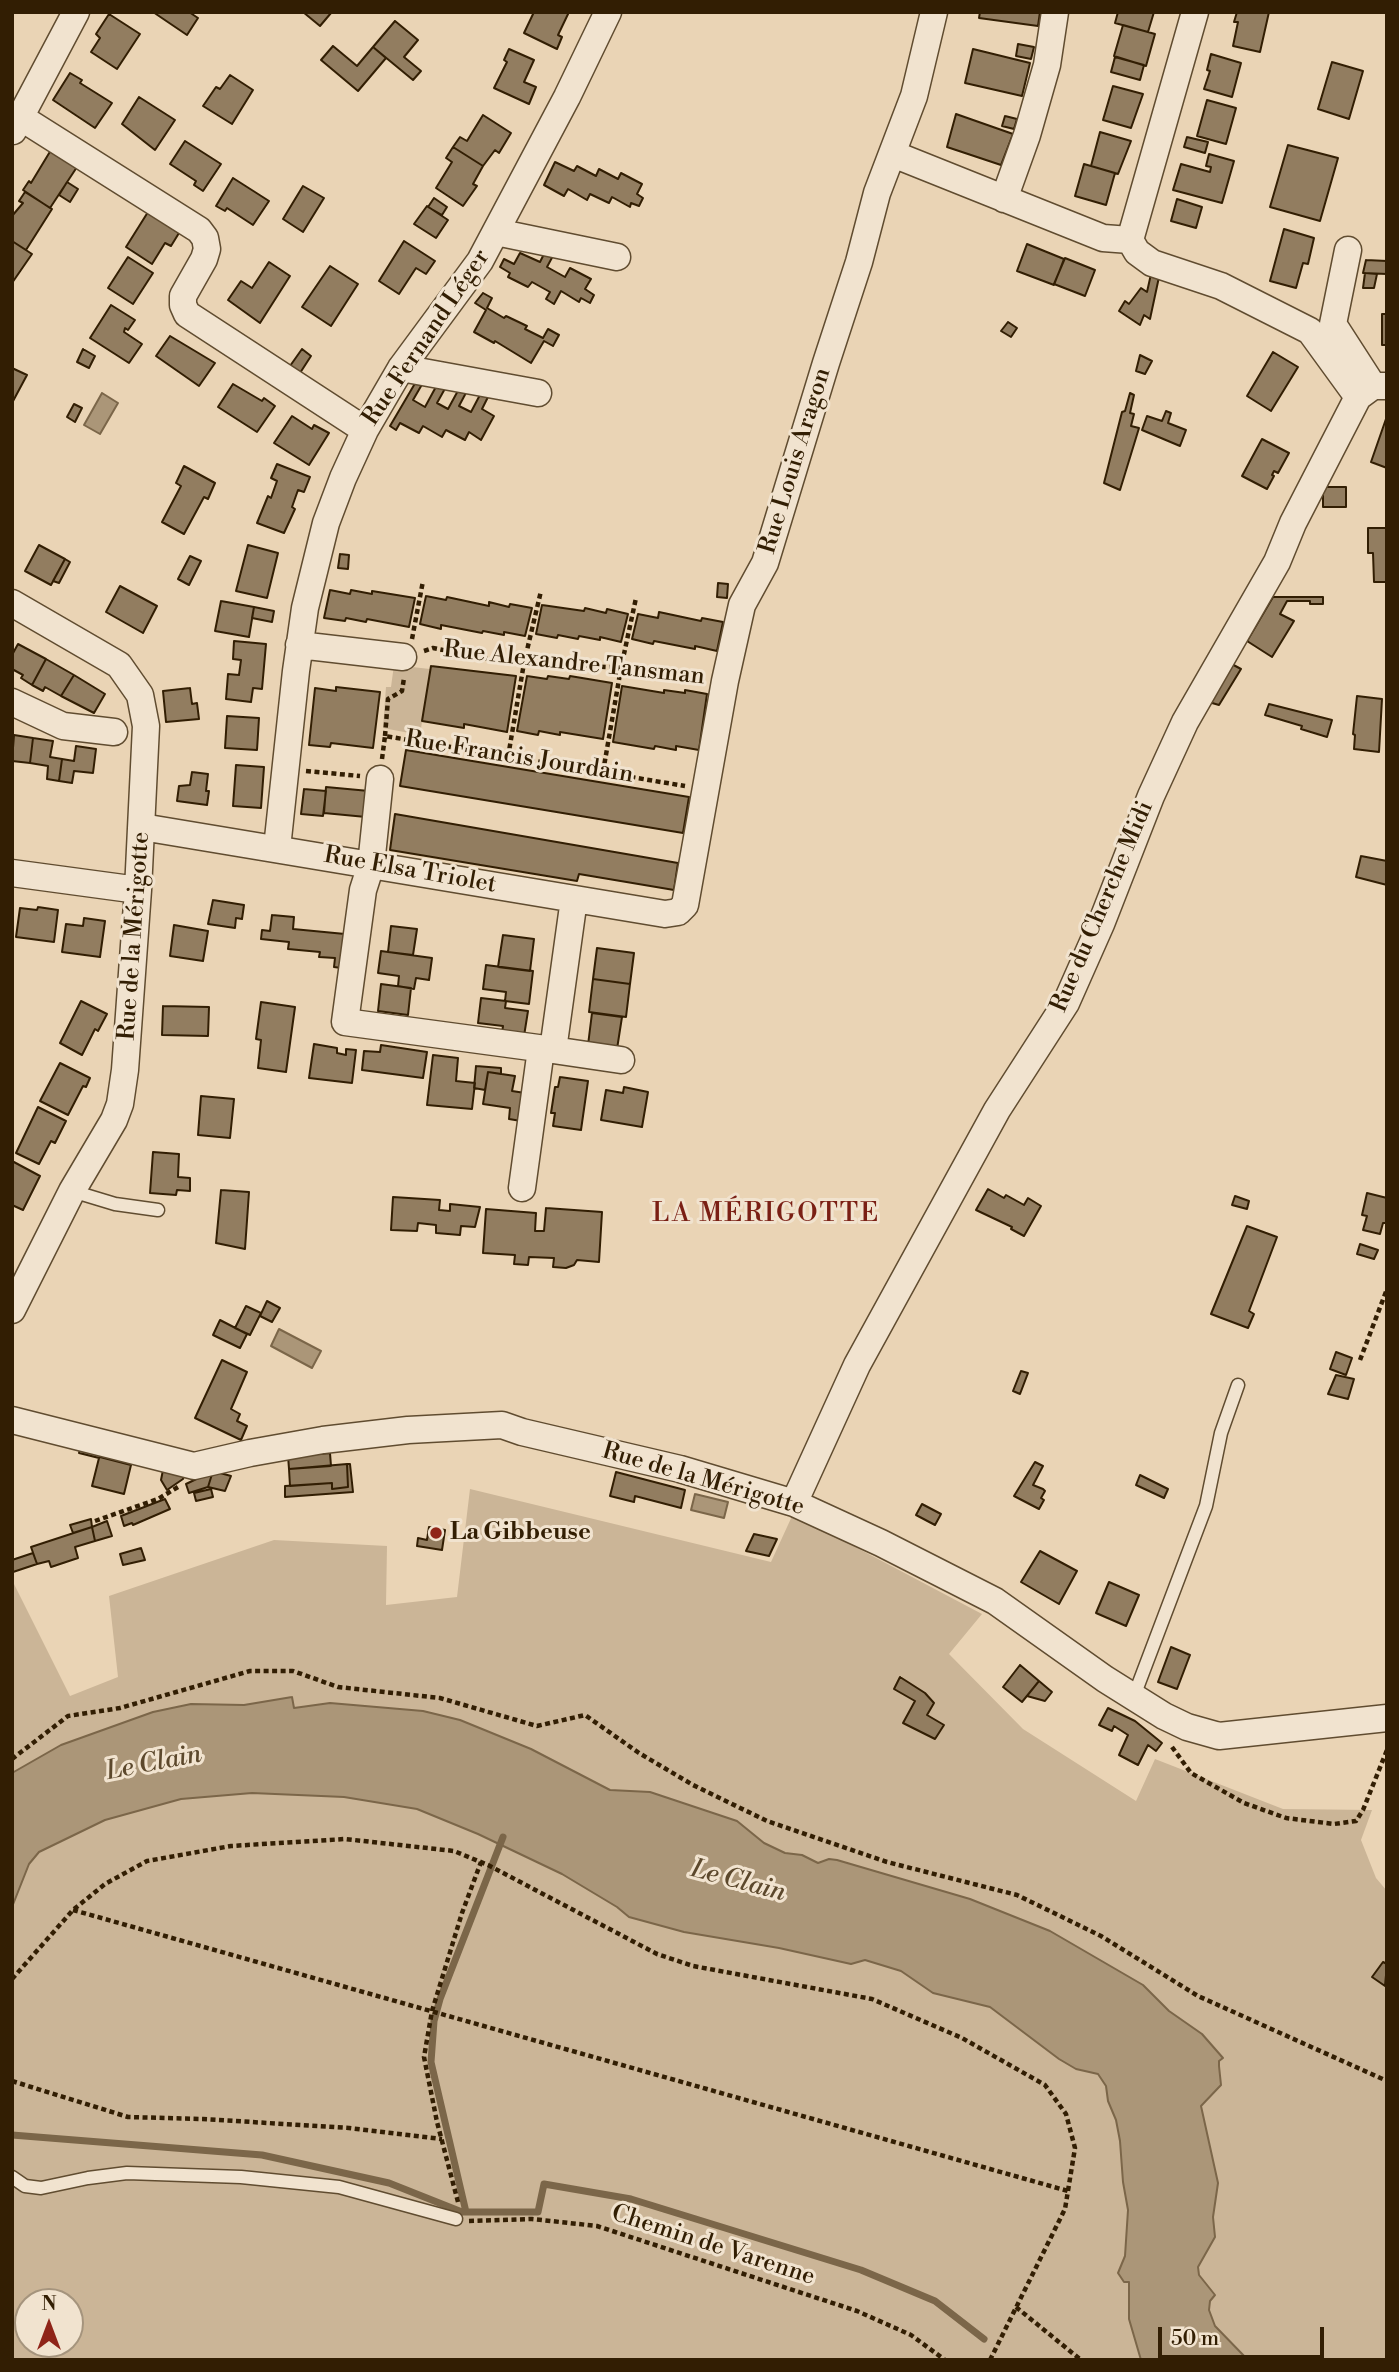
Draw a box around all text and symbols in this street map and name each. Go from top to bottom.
street label: Rue Fernand Léger [357,244,497,432]
street label: Rue Louis Aragon [754,365,838,557]
street label: Rue Alexandre Tansman [442,636,706,692]
street label: Rue Francis Jourdain [403,726,635,790]
street label: Rue du Cherche Midi [1045,797,1161,1017]
street label: Rue de la Mérigotte [113,831,157,1041]
street label: Rue Elsa Triolet [322,842,498,900]
district label: LA MÉRIGOTTE [653,1199,879,1231]
street label: Rue de la Mérigotte [599,1437,807,1523]
place label: La Gibbeuse [450,1519,591,1547]
marker: La Gibbeuse [428,1525,444,1541]
water label: Le Clain [104,1739,204,1789]
water label: Le Clain [687,1854,789,1910]
street label: Chemin de Varenne [608,2200,818,2292]
north arrow [14,2288,84,2358]
text: N [41,2292,57,2316]
scale bar [1161,2312,1327,2356]
text: 50 m [1171,2326,1219,2352]

